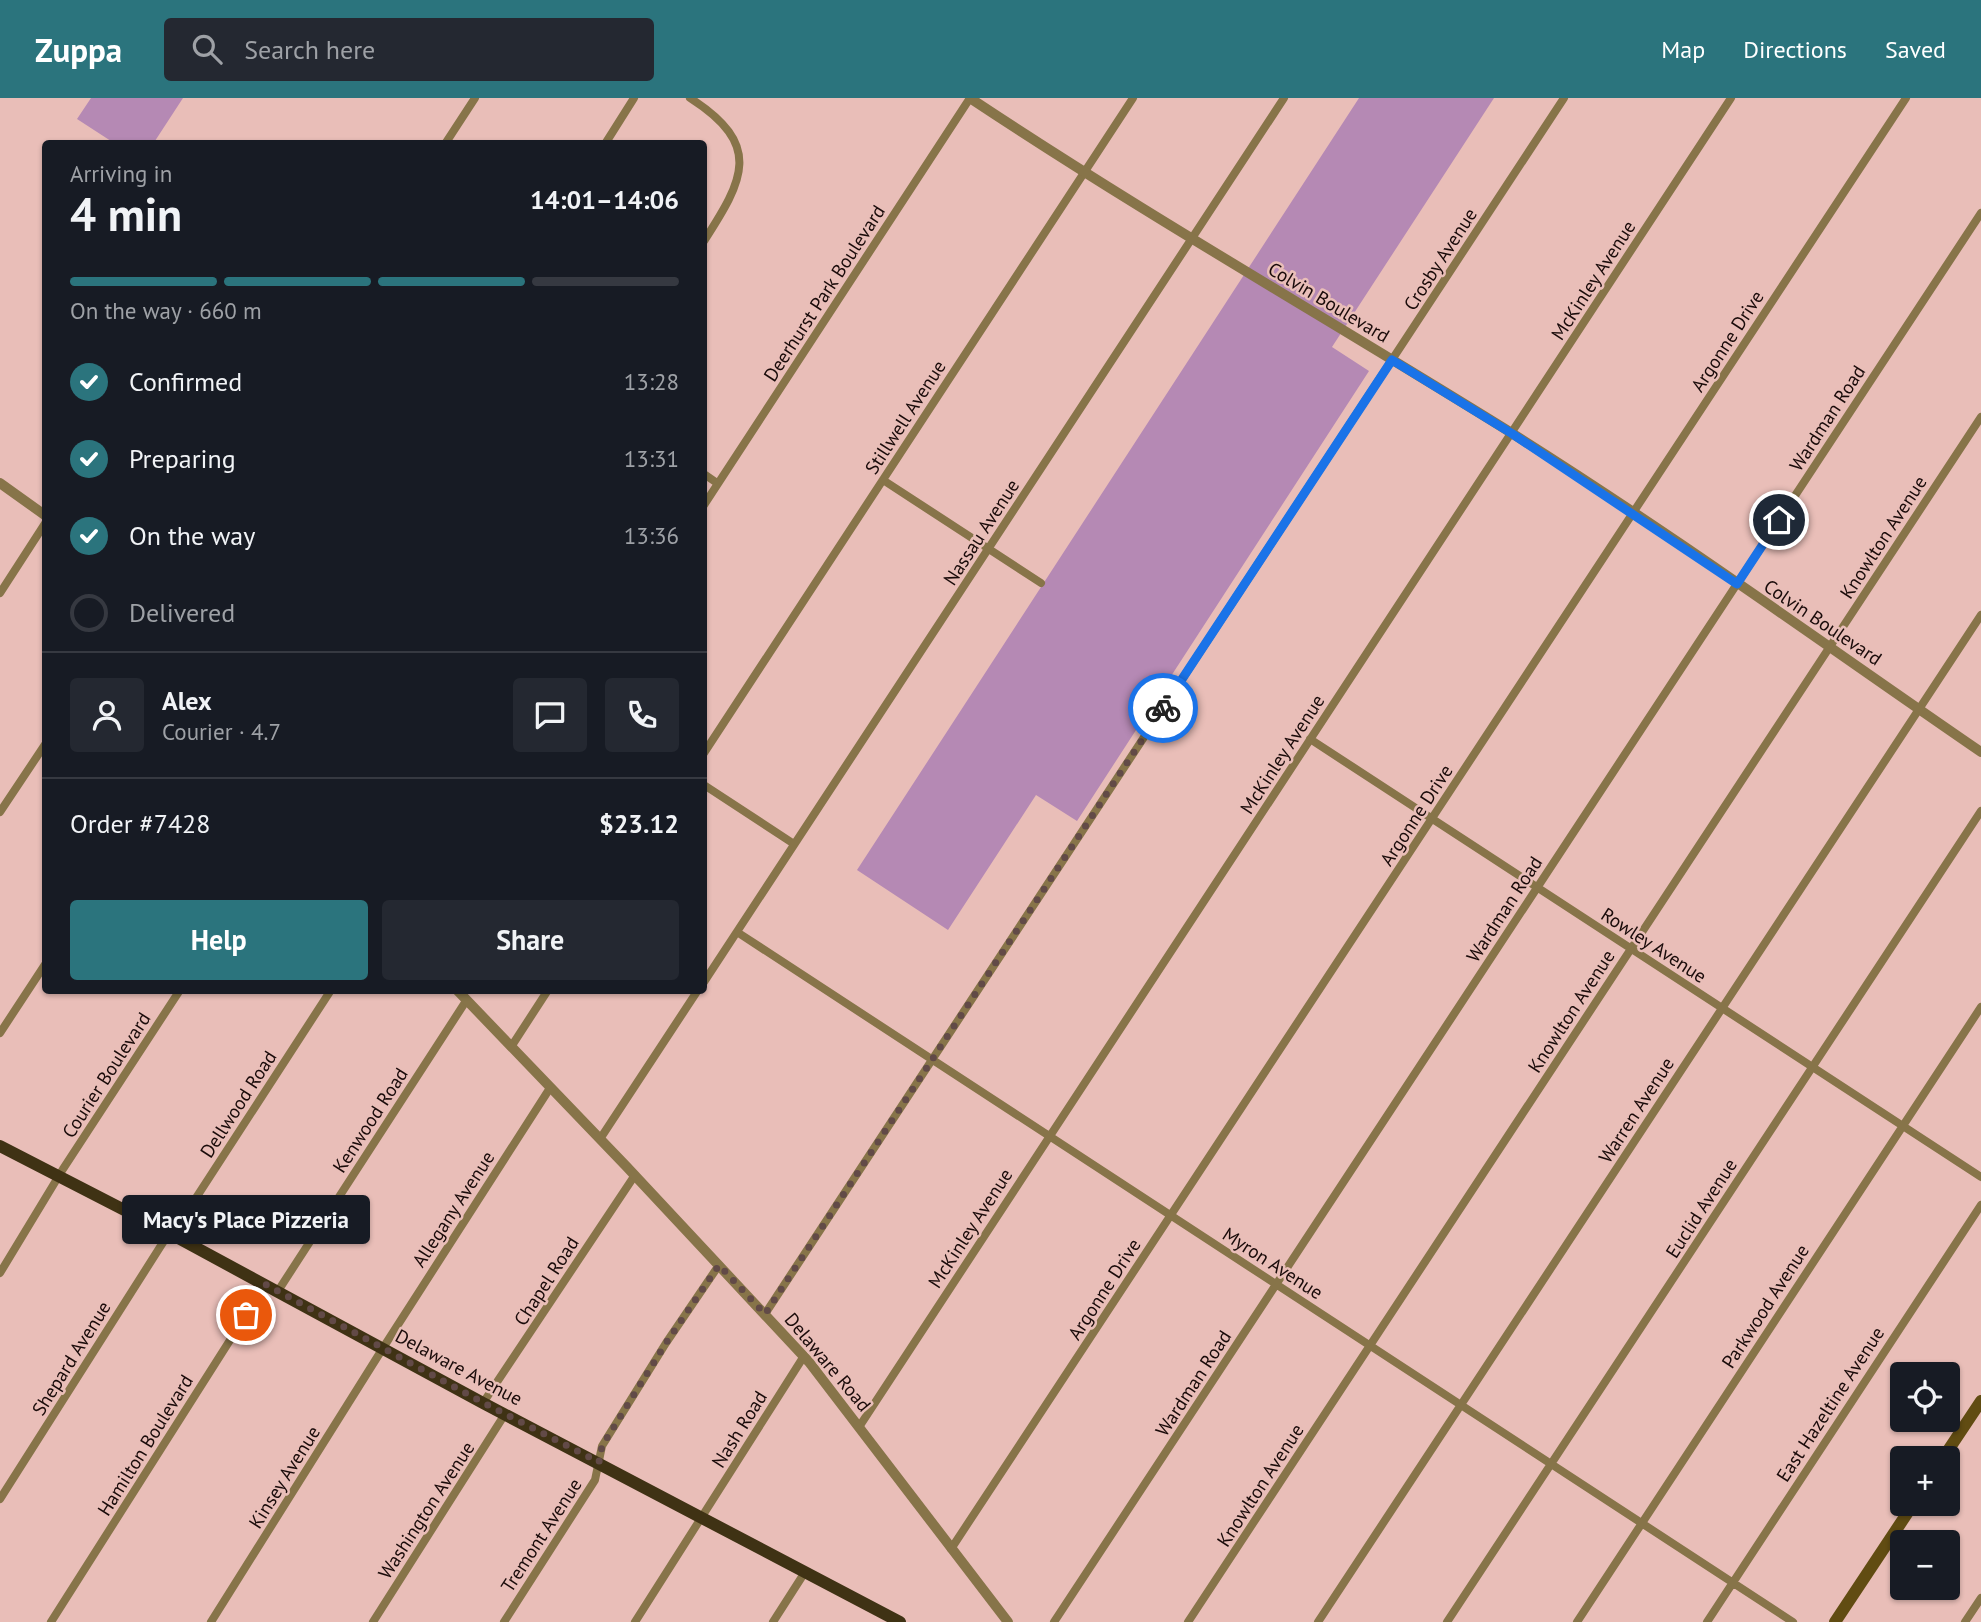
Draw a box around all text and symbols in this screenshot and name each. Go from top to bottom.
search box [164,18,654,81]
text: Zuppa [35,28,122,71]
icon: search [188,30,226,68]
text: Search here [244,33,375,66]
text: Map [1661,34,1705,65]
text: Directions [1743,34,1847,65]
text: Saved [1885,34,1946,65]
text: Arriving in [70,159,172,188]
text: 14:01–14:06 [530,183,679,216]
text: 4 min [70,184,182,244]
street label: Deerhurst Park Boulevard [758,200,890,386]
street label: Crosby Avenue [1398,203,1482,315]
street label: McKinley Avenue [1546,216,1640,344]
street label: Colvin Boulevard [1264,256,1394,348]
street label: Argonne Drive [1685,286,1769,396]
text: On the way · 660 m [70,296,262,325]
street label: Stillwell Avenue [859,356,951,478]
street label: Wardman Road [1784,360,1870,476]
icon: check [70,363,108,401]
text: Confirmed [129,365,242,398]
text: 13:28 [624,367,679,396]
icon: check [70,440,108,478]
text: Preparing [129,442,236,475]
text: 13:31 [624,444,679,473]
street label: Knowlton Avenue [1834,471,1932,603]
street label: Nassau Avenue [938,474,1024,590]
pin [1749,490,1809,550]
icon: home [1760,501,1798,539]
icon: check [70,517,108,555]
text: On the way [129,519,255,552]
text: 13:36 [624,521,679,550]
street label: Colvin Boulevard [1759,574,1887,670]
text: Delivered [129,596,235,629]
courier [1128,673,1198,743]
button: person [70,678,144,752]
button: chat [513,678,587,752]
button: phone [605,678,679,752]
text: Alex [162,684,212,717]
icon: bike [1144,689,1182,727]
street label: McKinley Avenue [1235,690,1329,818]
text: Courier · 4.7 [162,717,281,746]
street label: Argonne Drive [1374,760,1458,870]
text: Order #7428 [70,807,210,840]
text: $23.12 [599,807,679,840]
street label: Wardman Road [1461,851,1547,967]
button: Help [70,900,368,980]
button: Share [382,900,679,980]
street label: Rowley Avenue [1597,902,1711,988]
street label: Knowlton Avenue [1522,945,1620,1077]
street label: Courier Boulevard [56,1008,156,1142]
street label: Dellwood Road [194,1046,282,1162]
street label: Warren Avenue [1593,1053,1679,1167]
street label: Kenwood Road [327,1063,413,1177]
street label: Allegany Avenue [407,1146,499,1272]
street label: Euclid Avenue [1660,1154,1742,1262]
street label: McKinley Avenue [923,1164,1017,1292]
callout: Macy's Place Pizzeria [122,1196,370,1245]
text: Macy's Place Pizzeria [143,1205,349,1234]
street label: Myron Avenue [1218,1222,1328,1304]
street label: Chapel Road [508,1232,584,1330]
street label: Argonne Drive [1062,1234,1146,1344]
street label: Parkwood Avenue [1716,1239,1814,1373]
pin [216,1285,276,1345]
street label: Shepard Avenue [26,1296,116,1420]
icon: bag [227,1296,265,1334]
street label: Delaware Road [780,1308,876,1416]
street label: East Hazeltine Avenue [1771,1322,1889,1486]
street label: Delaware Avenue [391,1323,527,1411]
street label: Wardman Road [1150,1325,1236,1441]
map controls [1890,1362,1960,1600]
button: locate [1890,1362,1960,1432]
street label: Hamilton Boulevard [92,1370,198,1520]
street label: Nash Road [706,1386,772,1472]
street label: Knowlton Avenue [1211,1419,1309,1551]
street label: Kinsey Avenue [243,1421,325,1533]
street label: Washington Avenue [373,1437,479,1583]
button: + [1890,1446,1960,1516]
street label: Tremont Avenue [495,1474,587,1596]
button: − [1890,1530,1960,1600]

